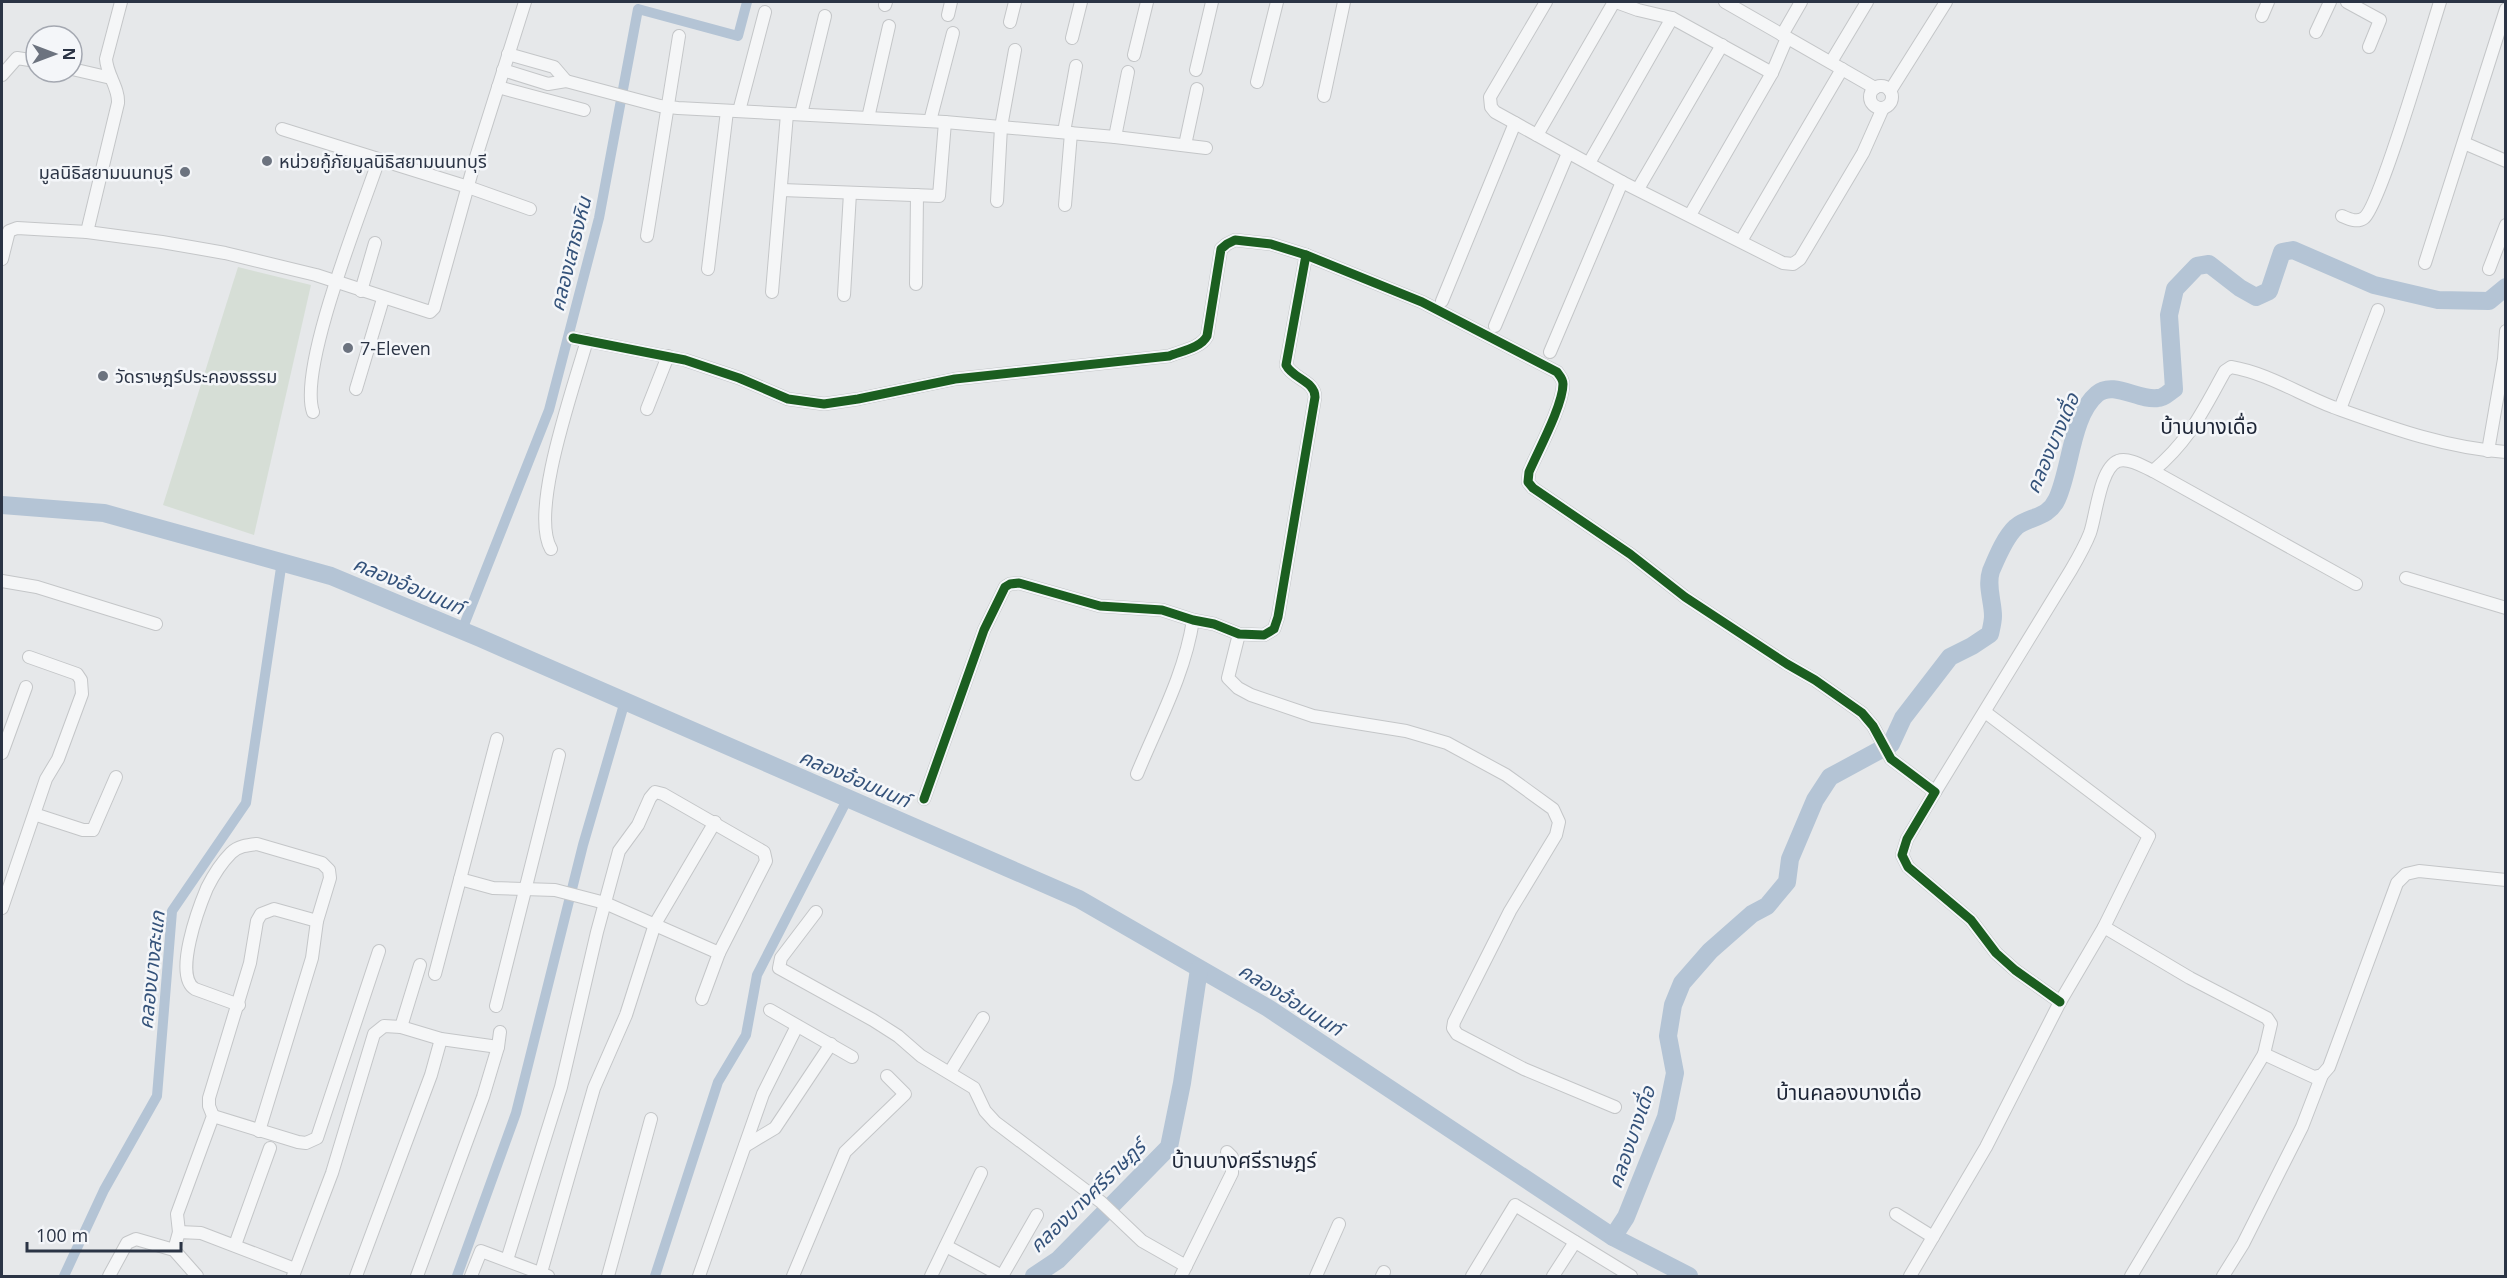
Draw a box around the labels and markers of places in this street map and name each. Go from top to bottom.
place label: หน่วยกู้ภัยมูลนิธิสยามนนทบุรี [279,149,487,174]
marker: หน่วยกู้ภัยมูลนิธิสยามนนทบุรี [260,154,274,168]
place label: มูลนิธิสยามนนทบุรี [39,160,173,185]
marker: มูลนิธิสยามนนทบุรี [178,165,192,179]
place label: 7-Eleven [360,336,431,360]
marker: 7-Eleven [341,341,355,355]
place label: วัดราษฎร์ประคองธรรม [115,364,277,388]
marker: วัดราษฎร์ประคองธรรม [96,369,110,383]

